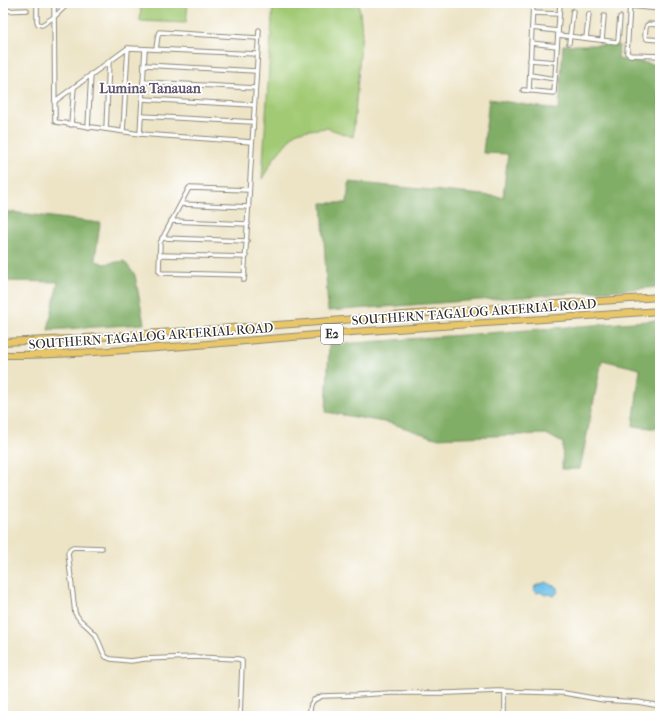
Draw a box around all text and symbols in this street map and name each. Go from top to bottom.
district label: Lumina Tanauan [99,80,202,97]
street label: SOUTHERN TAGALOG ARTERIAL ROAD [351,296,597,328]
street label: SOUTHERN TAGALOG ARTERIAL ROAD [28,320,274,352]
road number: E2 [321,324,343,344]

